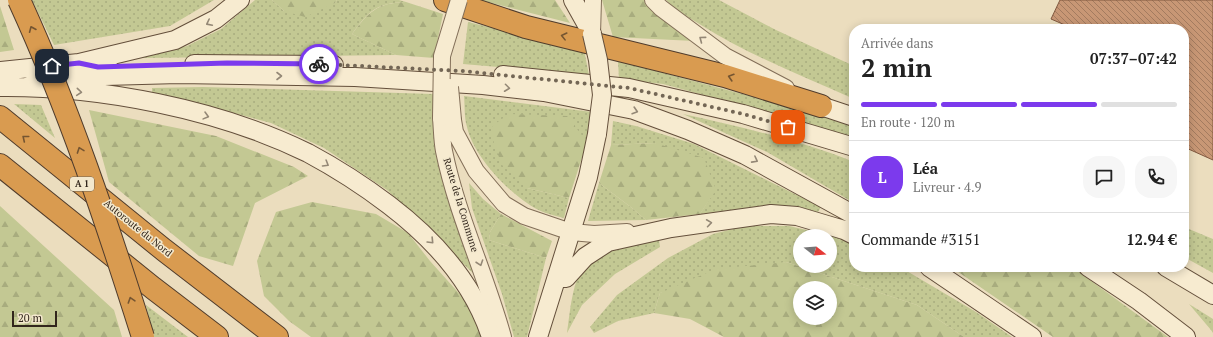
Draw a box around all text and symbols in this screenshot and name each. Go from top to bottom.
one-way arrow [206,18,213,26]
one-way arrow [29,26,37,33]
one-way arrow [560,33,567,41]
text: Arrivée dans [861,34,934,52]
one-way arrow [700,37,707,44]
courier [299,44,339,84]
text: 07:37–07:42 [1090,48,1177,68]
pin [35,49,69,83]
text: 2 min [861,50,932,84]
icon: bike [308,53,330,75]
icon: home [41,55,63,77]
one-way arrow [276,72,282,81]
one-way arrow [727,74,734,82]
one-way arrow [504,83,510,92]
one-way arrow [76,87,82,96]
one-way arrow [631,106,638,115]
pin [771,110,805,144]
one-way arrow [202,111,209,120]
text: En route · 120 m [861,113,955,131]
icon: bag [777,116,799,138]
one-way arrow [23,135,30,142]
one-way arrow [76,147,84,154]
street label: Route de la Commune [440,156,482,254]
one-way arrow [751,156,758,163]
button: chat [1083,156,1125,198]
button: phone [1135,156,1177,198]
text: Léa [913,158,938,178]
one-way arrow [322,160,329,167]
text: L [878,167,886,187]
road number: A 1 [70,177,94,191]
text: Livreur · 4.9 [913,178,982,196]
street label: Autoroute du Nord [101,196,175,260]
one-way arrow [706,219,712,228]
north arrow [793,229,837,273]
map controls [793,229,837,325]
text: Commande #3151 [861,229,980,249]
text: 12.94 € [1126,229,1177,249]
one-way arrow [426,236,434,244]
one-way arrow [475,260,483,267]
button: layers [793,281,837,325]
one-way arrow [127,297,136,304]
scale bar [12,309,57,328]
text: 20 m [18,311,42,325]

